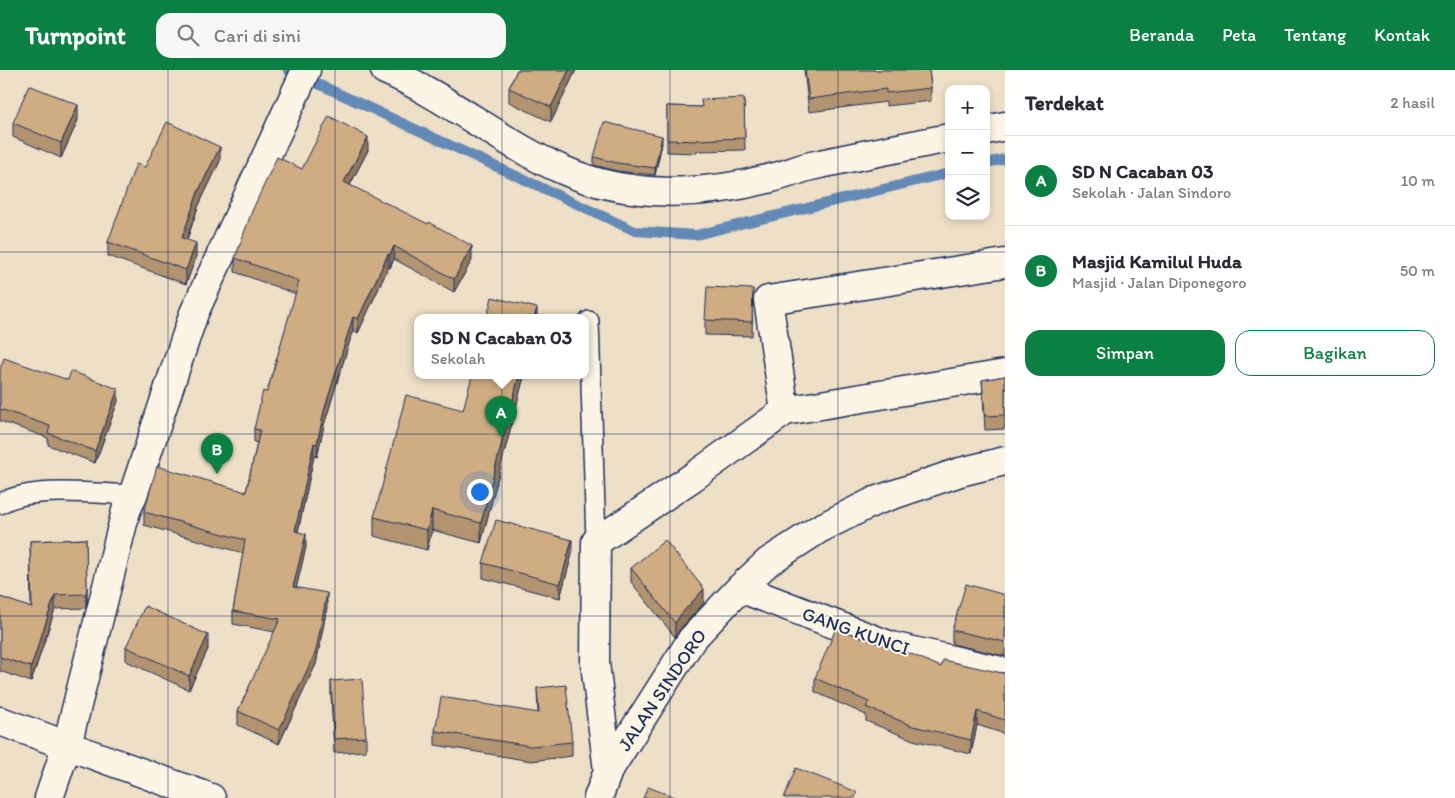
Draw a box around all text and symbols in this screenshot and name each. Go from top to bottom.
search box [156,13,506,58]
text: Turnpoint [25,21,126,50]
icon: search [174,21,202,49]
text: Cari di sini [214,24,301,47]
text: Beranda [1129,24,1194,46]
text: Peta [1222,24,1256,46]
text: Tentang [1284,24,1346,46]
text: Kontak [1374,24,1430,46]
map controls [945,85,990,220]
button: + [945,85,990,130]
text: Terdekat [1025,90,1104,115]
text: 2 hasil [1390,93,1435,112]
button: − [945,130,990,175]
text: SD N Cacaban 03 [1072,160,1213,183]
text: A [1036,171,1046,190]
text: 10 m [1401,171,1435,190]
button: layers [945,175,990,220]
text: Sekolah · Jalan Sindoro [1072,183,1231,202]
text: Masjid Kamilul Huda [1072,250,1242,273]
text: B [1036,261,1046,280]
text: 50 m [1400,261,1435,280]
text: Masjid · Jalan Diponegoro [1072,273,1246,292]
popup [414,314,589,379]
text: SD N Cacaban 03 [431,326,572,349]
button: Simpan [1025,330,1225,376]
button: Bagikan [1235,330,1435,376]
text: Sekolah [431,349,485,368]
pin: A [485,396,517,437]
pin: B [201,433,233,474]
your location [467,479,493,505]
street label: GANG KUNCI [799,602,913,660]
street label: JALAN SINDORO [613,625,711,755]

